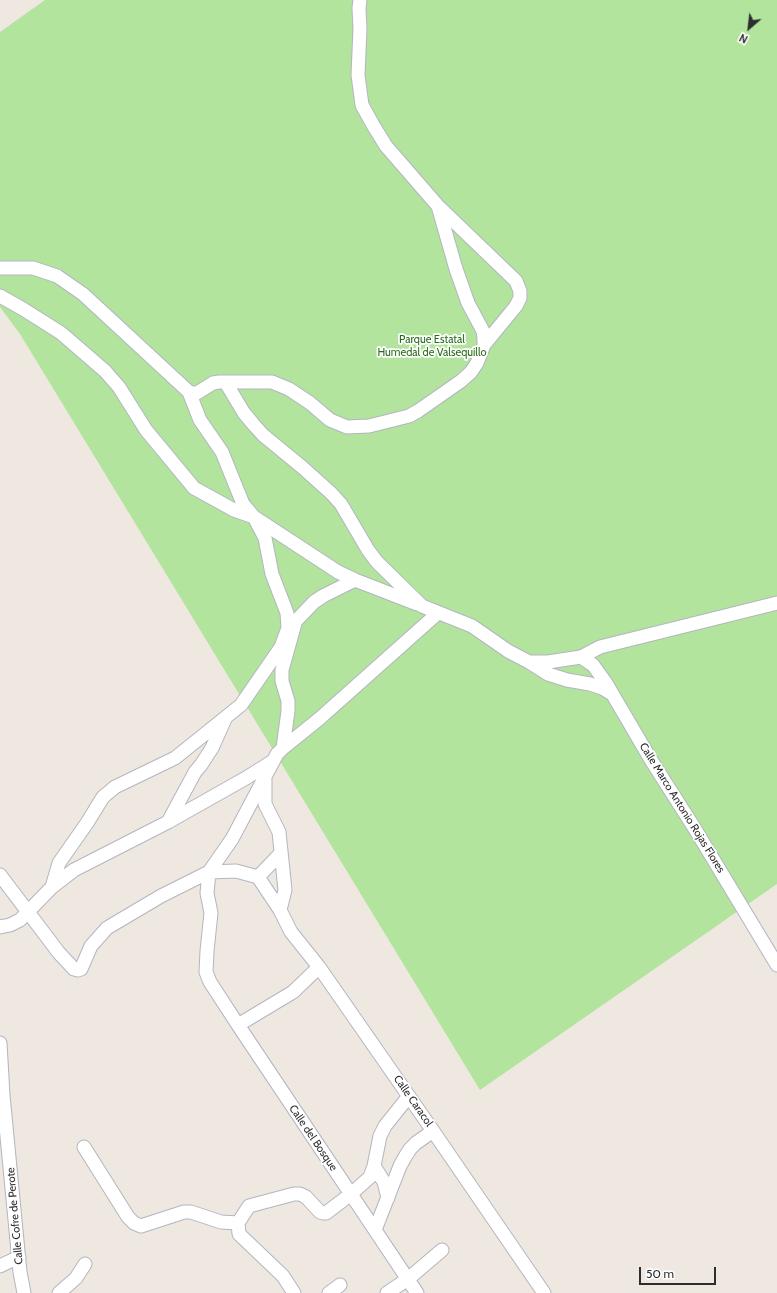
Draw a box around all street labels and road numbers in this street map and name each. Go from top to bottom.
street label: Calle Marco Antonio Rojas Flores [636,741,728,875]
street label: Calle Caracol [391,1073,435,1129]
street label: Calle del Bosque [286,1102,340,1174]
street label: Calle Cofre de Perote [4,1167,26,1265]

